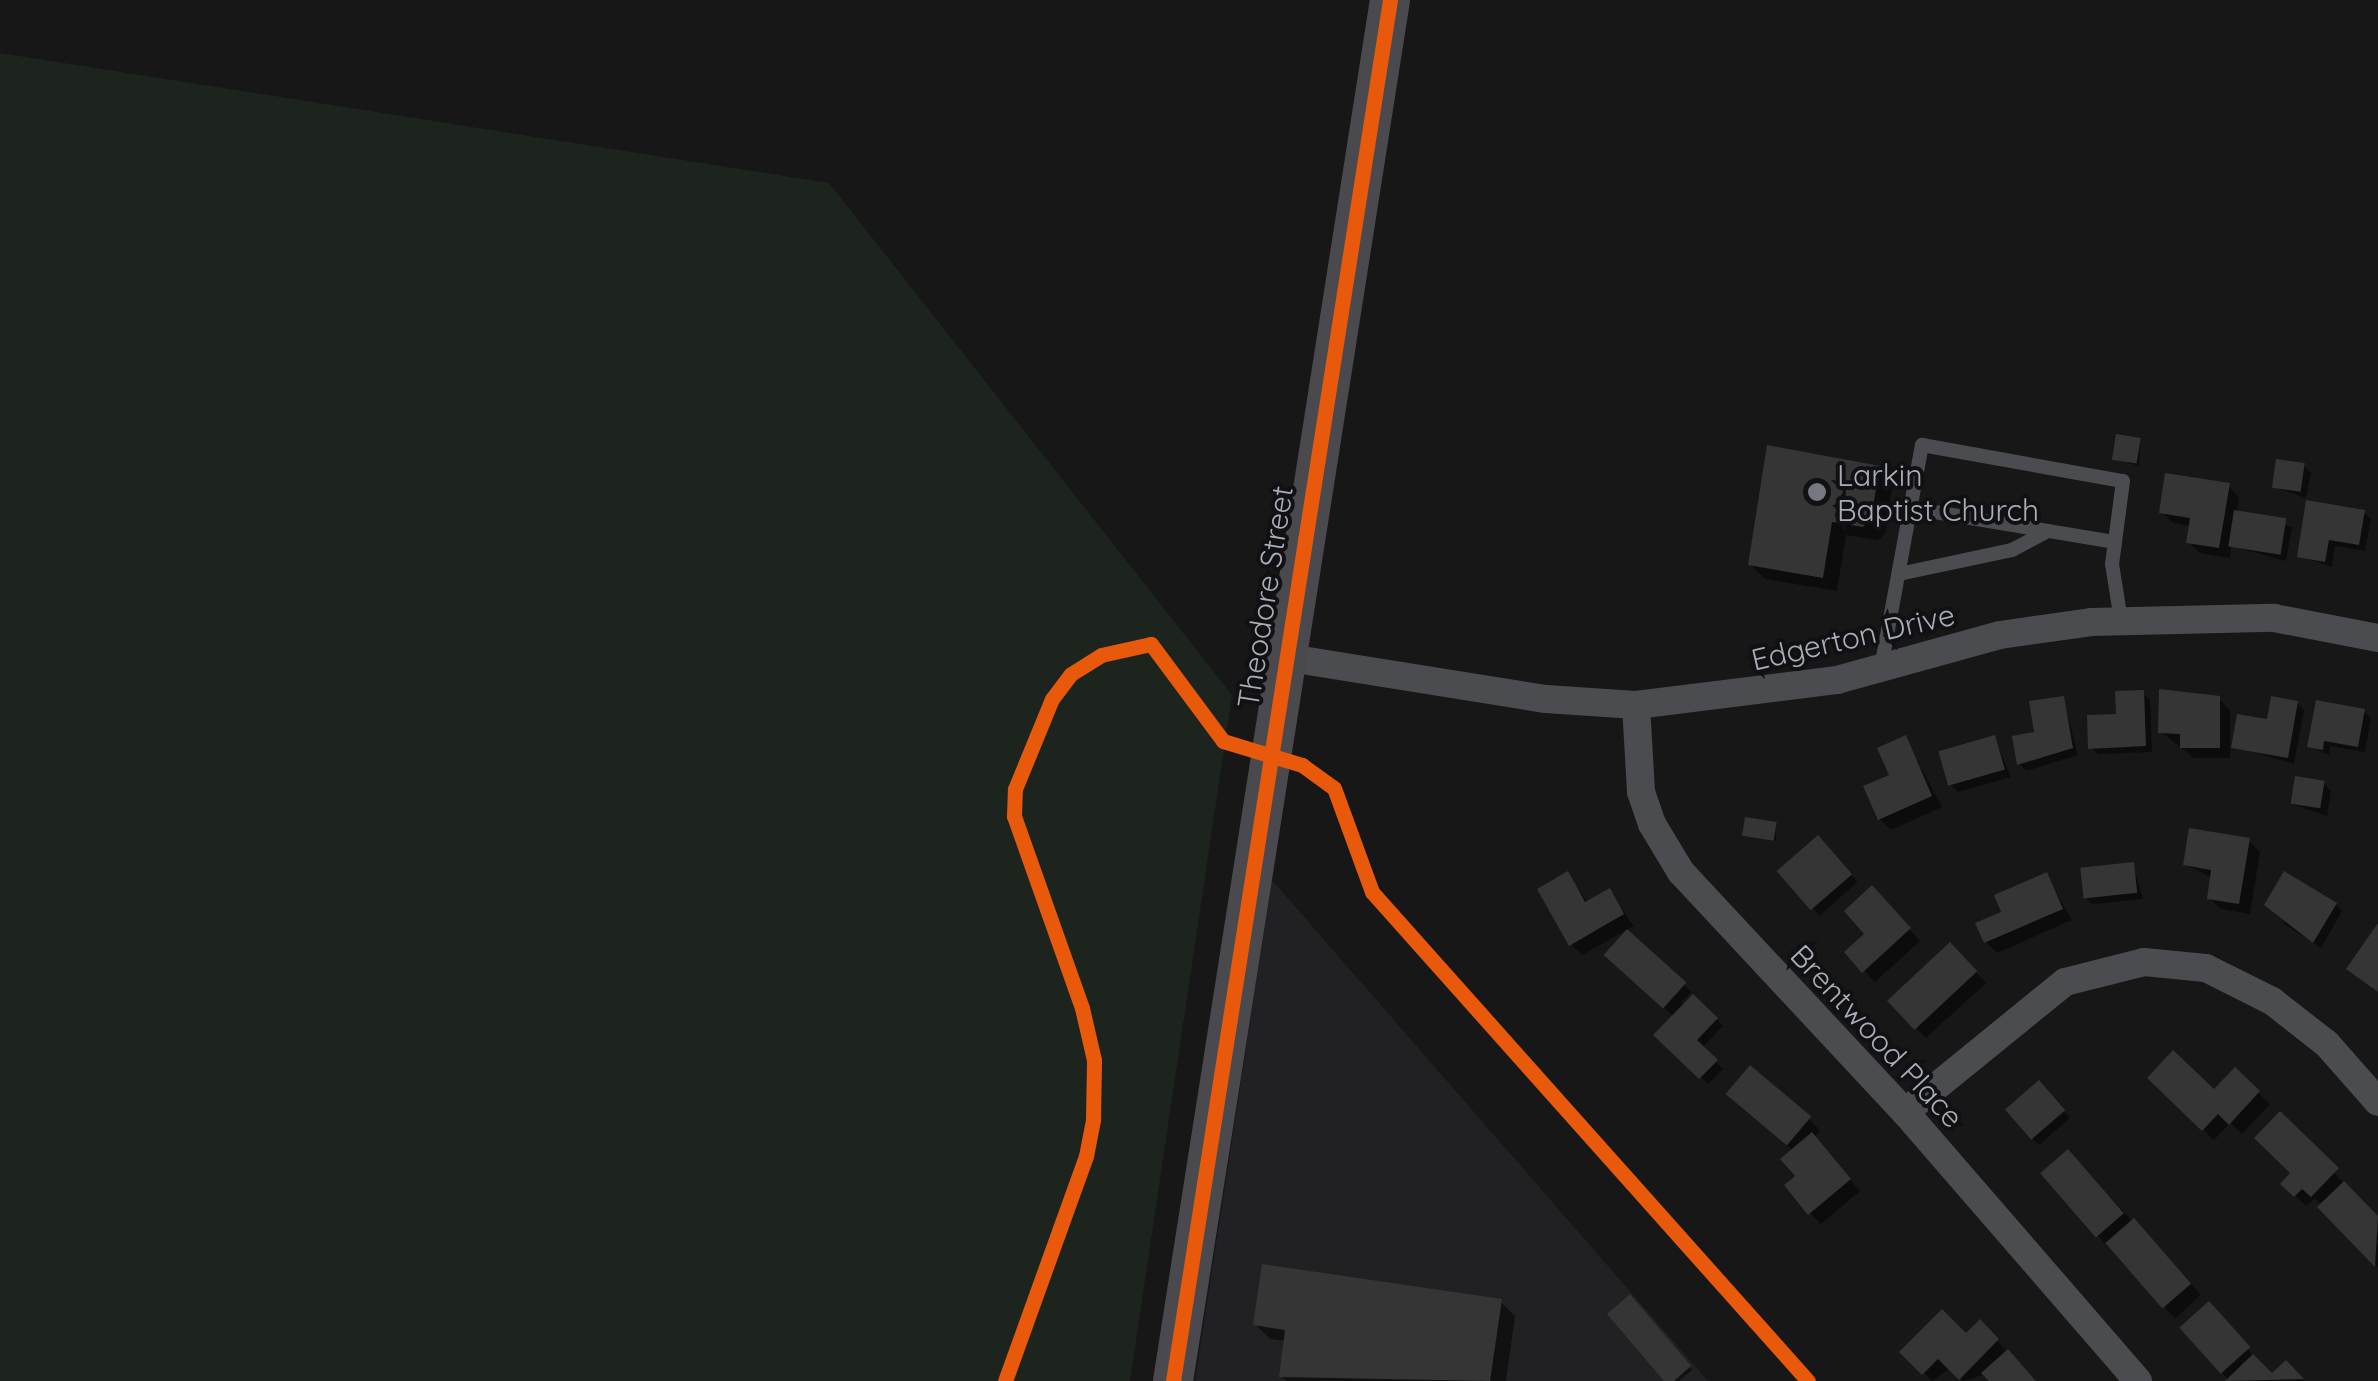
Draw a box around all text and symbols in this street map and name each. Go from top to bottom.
place label: Larkin Baptist Church [1837,457,2039,528]
marker: Larkin Baptist Church [1806,481,1828,503]
street label: Theodore Street [1230,483,1300,711]
street label: Edgerton Drive [1748,596,1958,678]
street label: Brentwood Place [1783,937,1971,1135]

